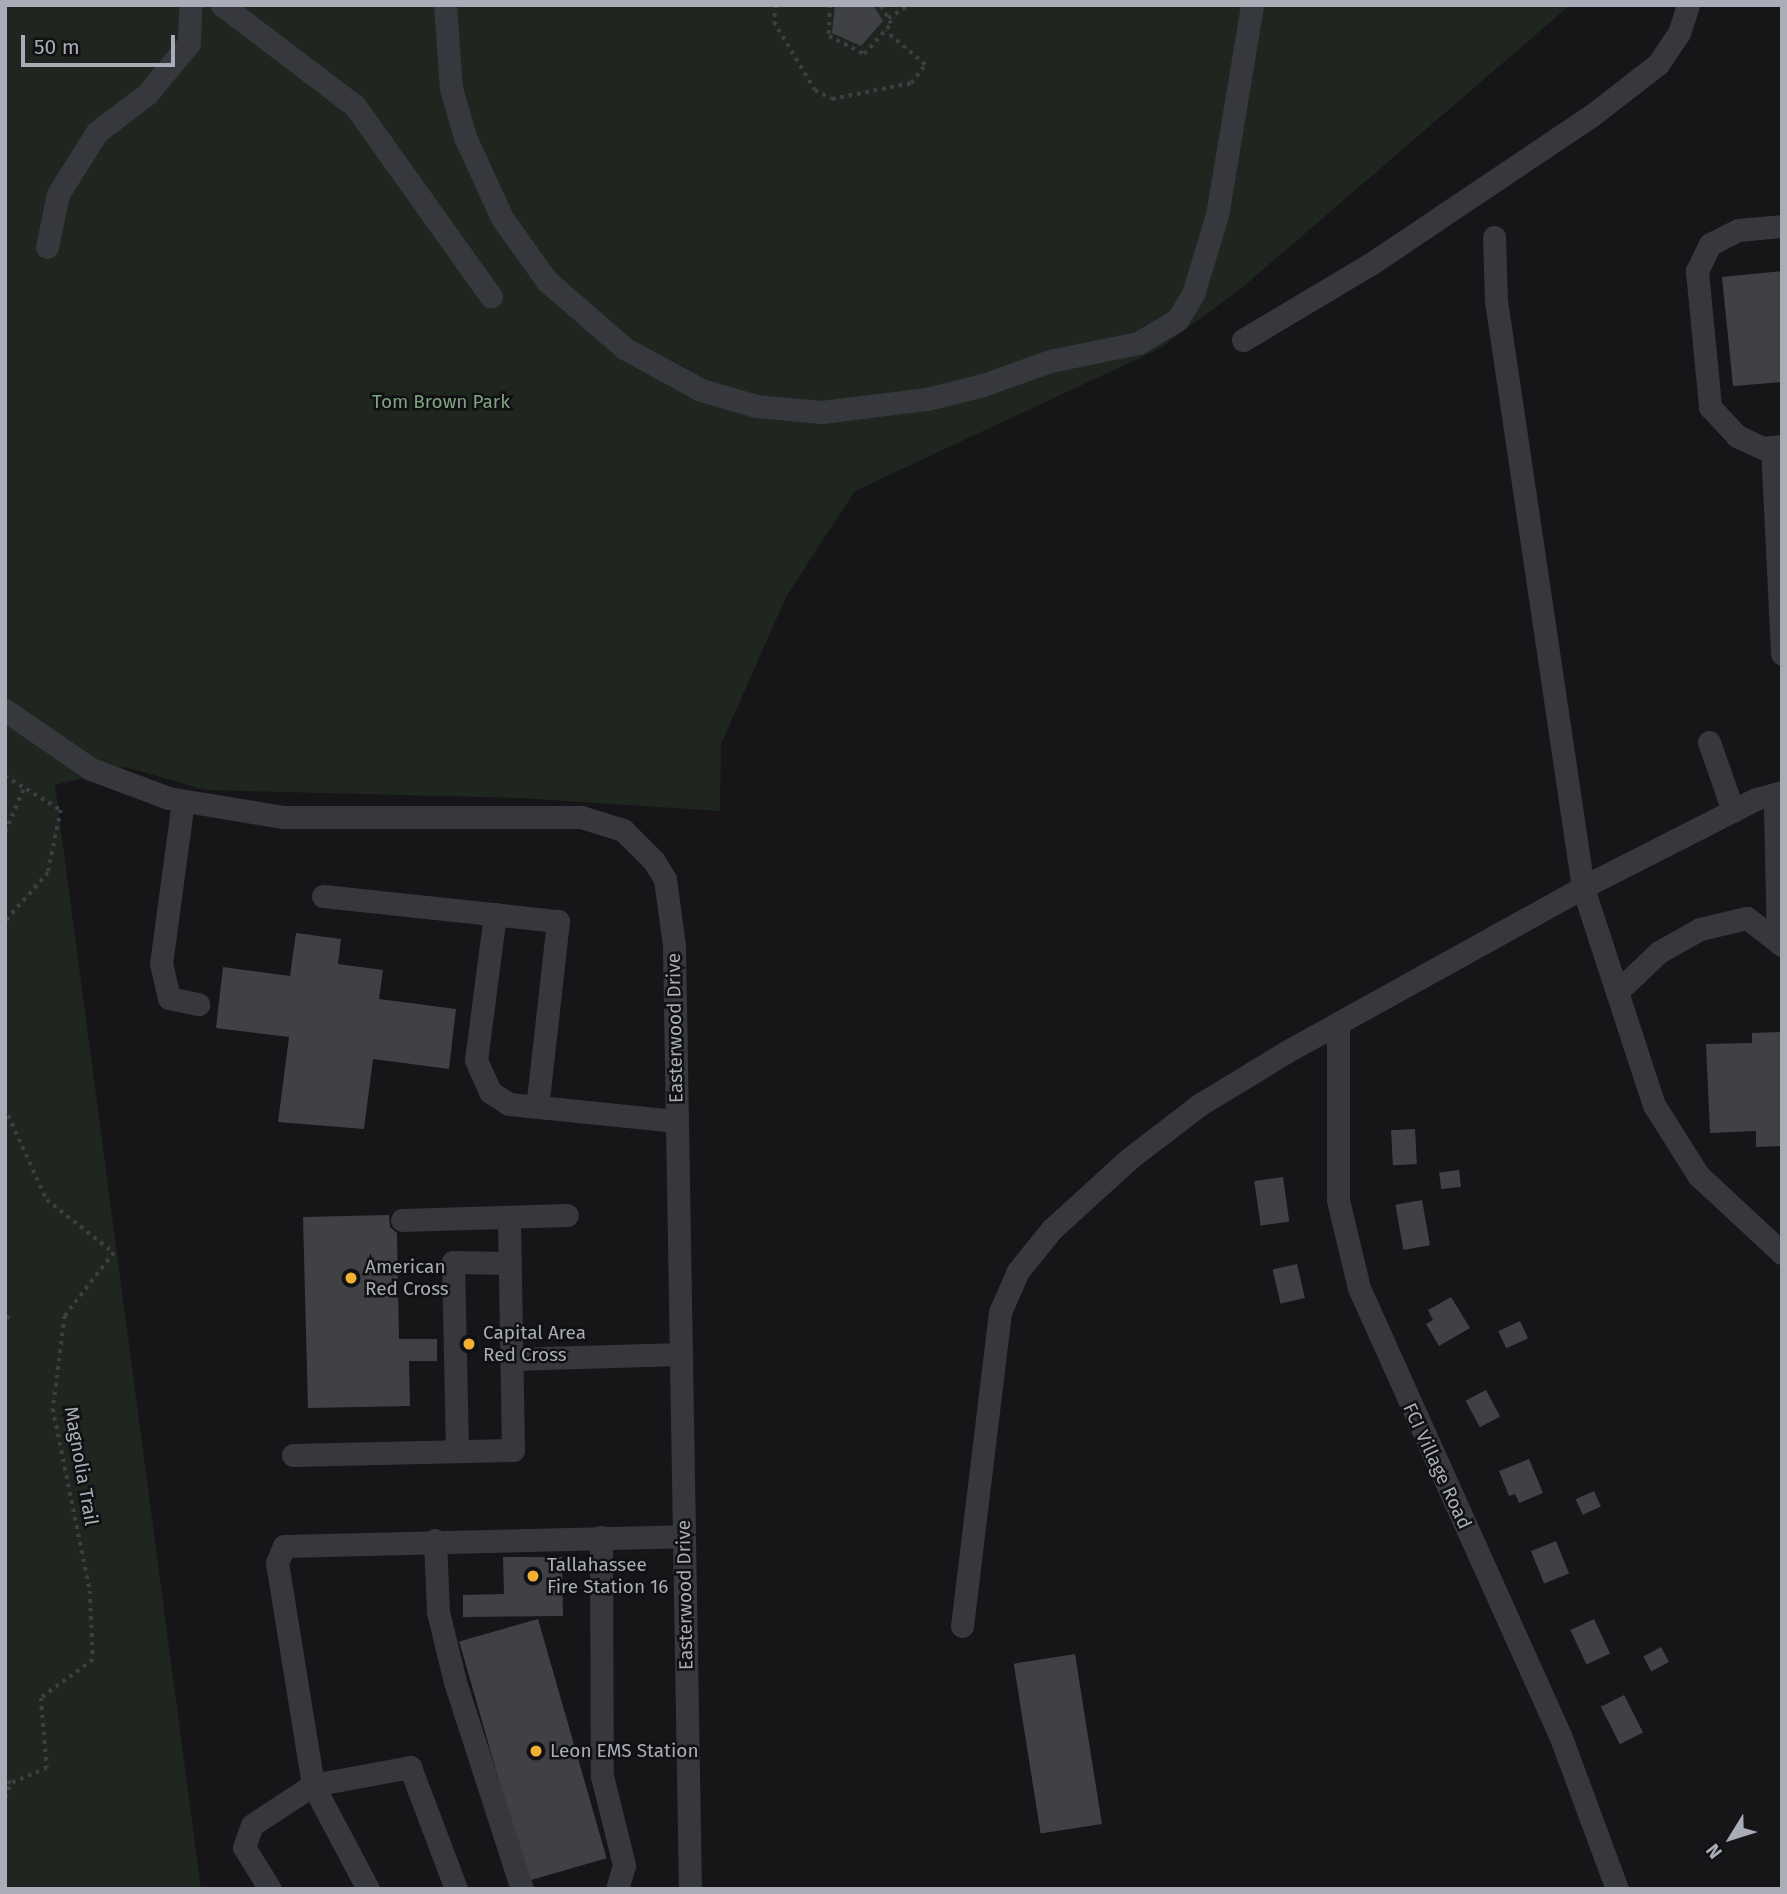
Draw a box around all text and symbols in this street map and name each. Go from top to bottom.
scale bar [24,21,178,65]
text: 50 m [34,34,80,60]
park label: Tom Brown Park [372,391,510,413]
street label: Easterwood Drive [662,953,688,1103]
place label: American Red Cross [365,1256,449,1300]
marker: American Red Cross [343,1270,359,1286]
place label: Capital Area Red Cross [483,1322,586,1366]
marker: Capital Area Red Cross [461,1336,477,1352]
street label: FCI Village Road [1398,1399,1476,1533]
street label: Magnolia Trail [59,1405,103,1527]
street label: Easterwood Drive [672,1520,698,1670]
place label: Tallahassee Fire Station 16 [547,1554,668,1598]
marker: Tallahassee Fire Station 16 [525,1568,541,1584]
place label: Leon EMS Station [550,1740,699,1762]
marker: Leon EMS Station [528,1743,544,1759]
north arrow [1696,1803,1766,1873]
text: N [1701,1839,1727,1863]

